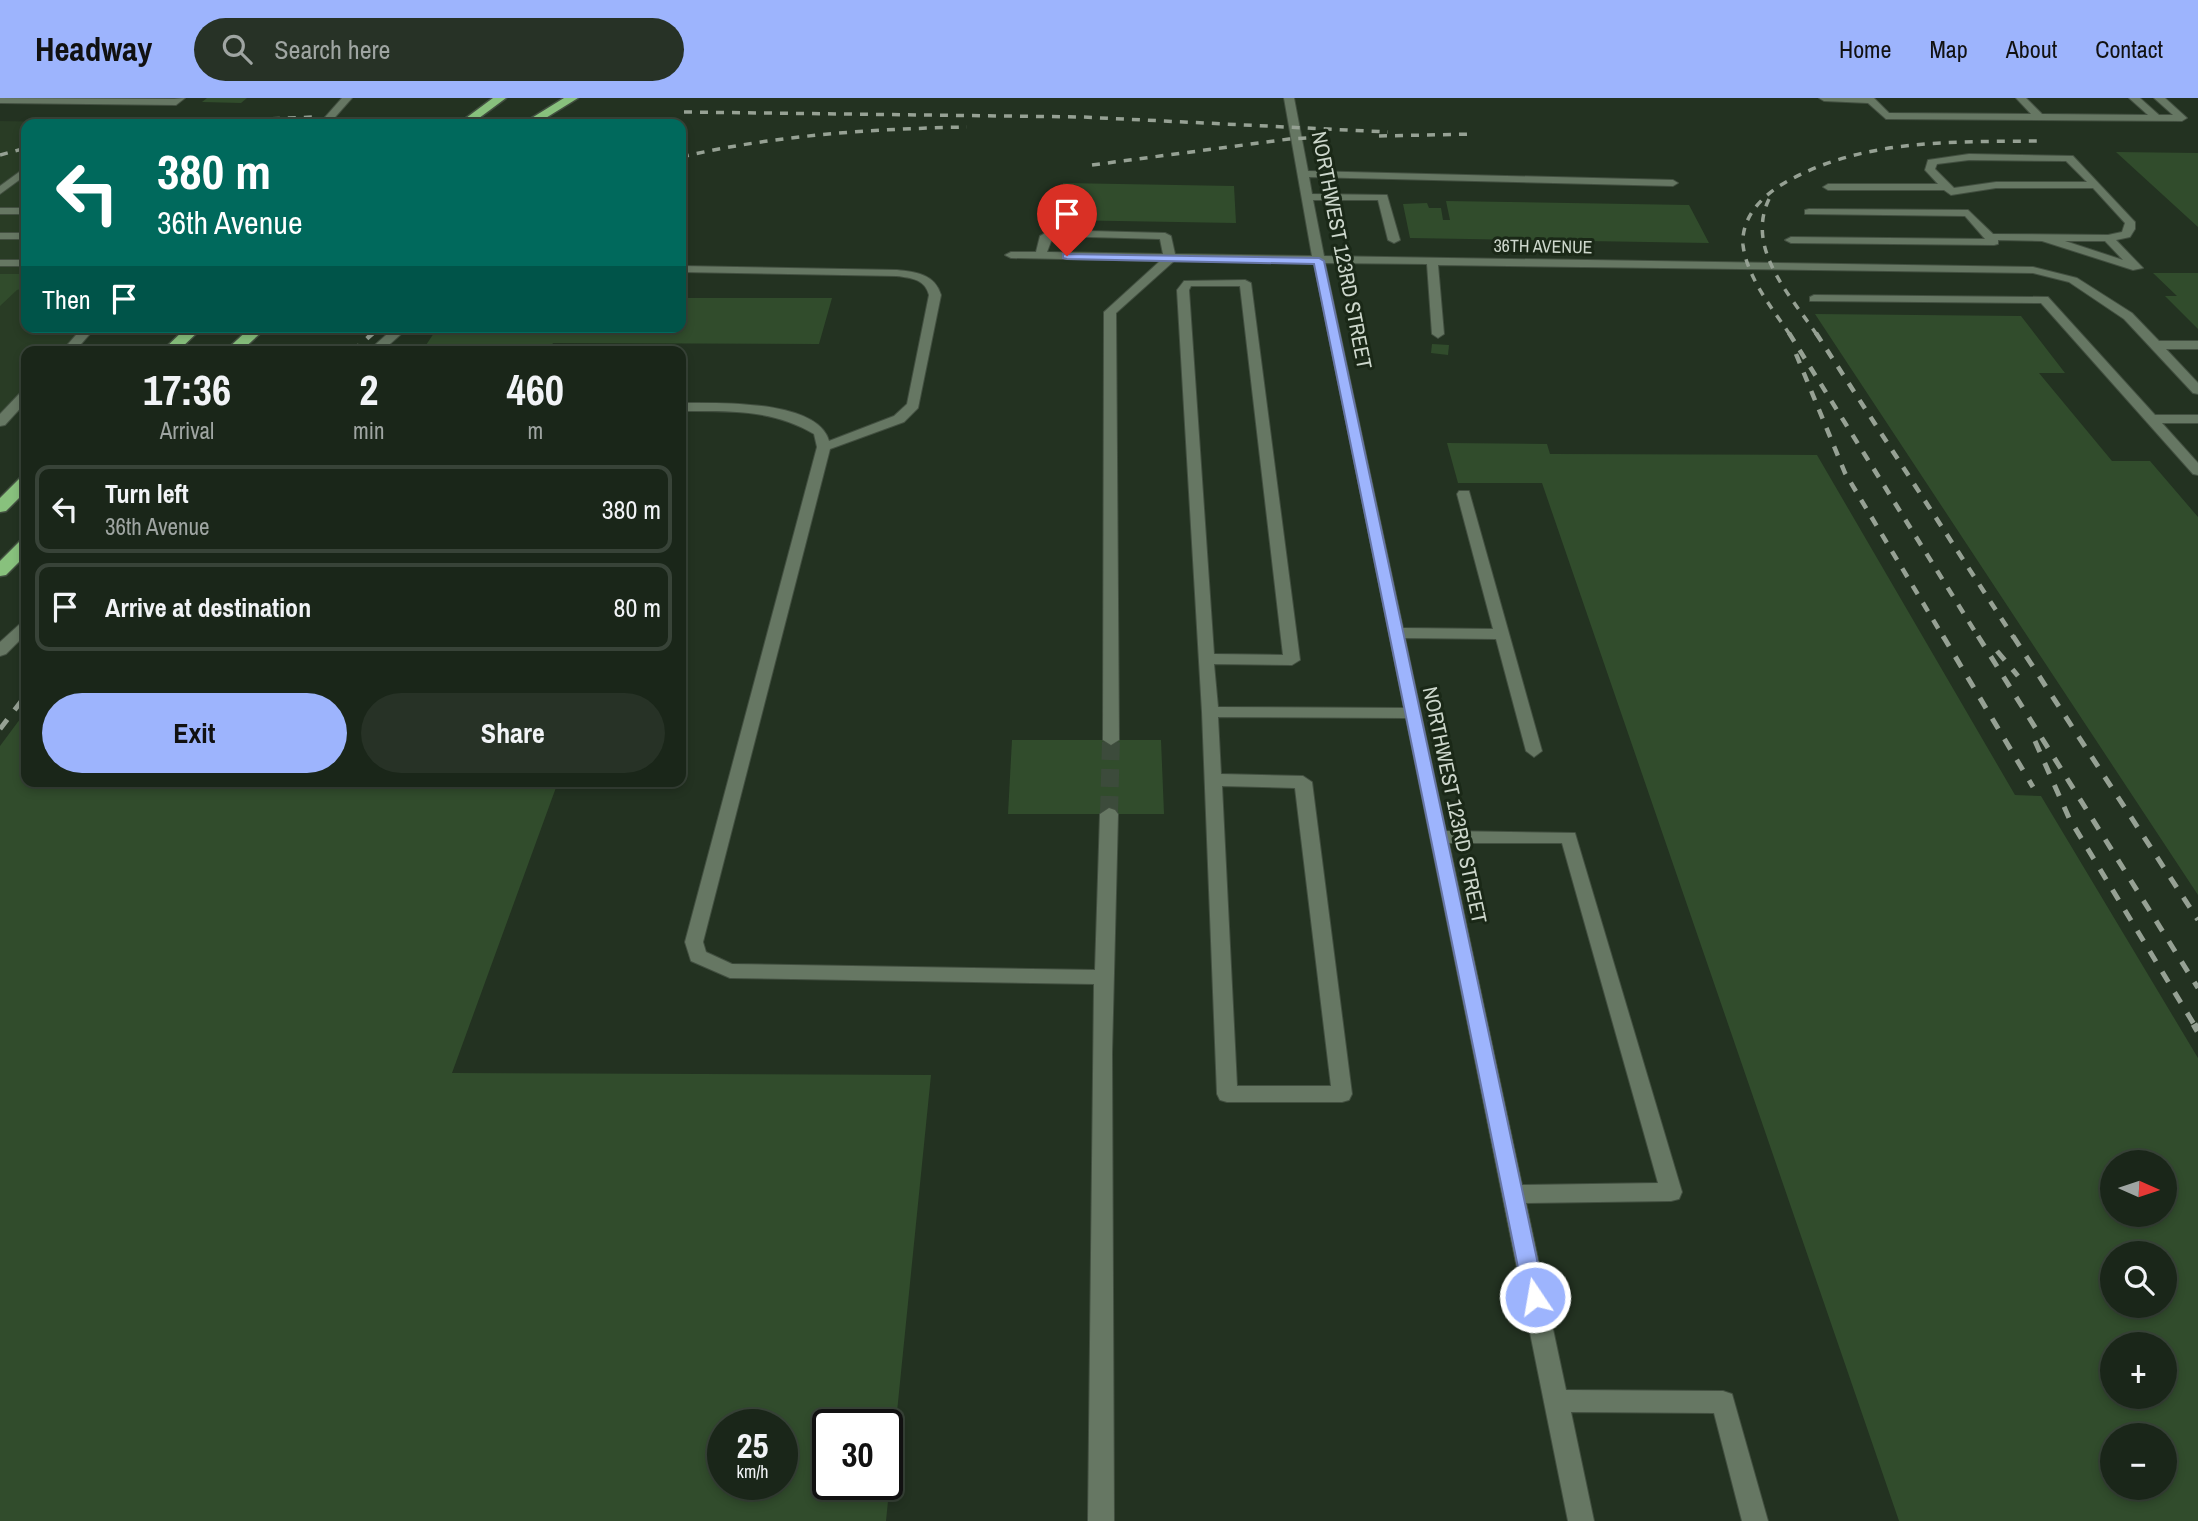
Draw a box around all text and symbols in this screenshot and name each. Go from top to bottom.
search box [194,18,684,81]
text: Headway [35,27,152,71]
icon: search [218,30,256,68]
text: Search here [274,32,390,67]
text: Home [1839,33,1891,65]
text: Map [1929,33,1968,65]
text: About [2006,33,2057,65]
text: Contact [2095,33,2163,65]
street label: NORTHWEST 123RD STREET [1305,129,1379,372]
text: 380 m [157,138,271,204]
icon: left [42,147,133,238]
pin [1037,184,1097,256]
icon: arrive [1048,195,1086,233]
text: 36th Avenue [157,201,302,244]
street label: 36TH AVENUE [1493,233,1593,259]
icon: arrive [105,280,143,318]
text: Then [42,282,91,317]
text: 17:36 [143,362,231,418]
text: 2 [359,362,378,418]
text: 460 [507,362,564,418]
text: Arrival [160,415,214,446]
text: min [353,415,385,446]
text: m [527,415,543,446]
text: Turn left [105,476,189,511]
icon: left [46,490,84,528]
text: 380 m [602,492,661,527]
text: 36th Avenue [105,511,210,542]
icon: arrive [46,588,84,626]
text: Arrive at destination [105,590,311,625]
text: 80 m [614,590,661,625]
street label: NORTHWEST 123RD STREET [1416,684,1494,927]
button: Exit [42,693,347,773]
button: Share [361,693,665,773]
north arrow [2100,1150,2177,1227]
map controls [2100,1150,2177,1500]
button: search [2100,1241,2177,1318]
position arrow [1498,1260,1572,1334]
button: + [2100,1332,2177,1409]
speed limit sign: 30 [812,1409,903,1500]
text: 25 [737,1422,768,1469]
button: − [2100,1423,2177,1500]
text: km/h [737,1459,769,1484]

